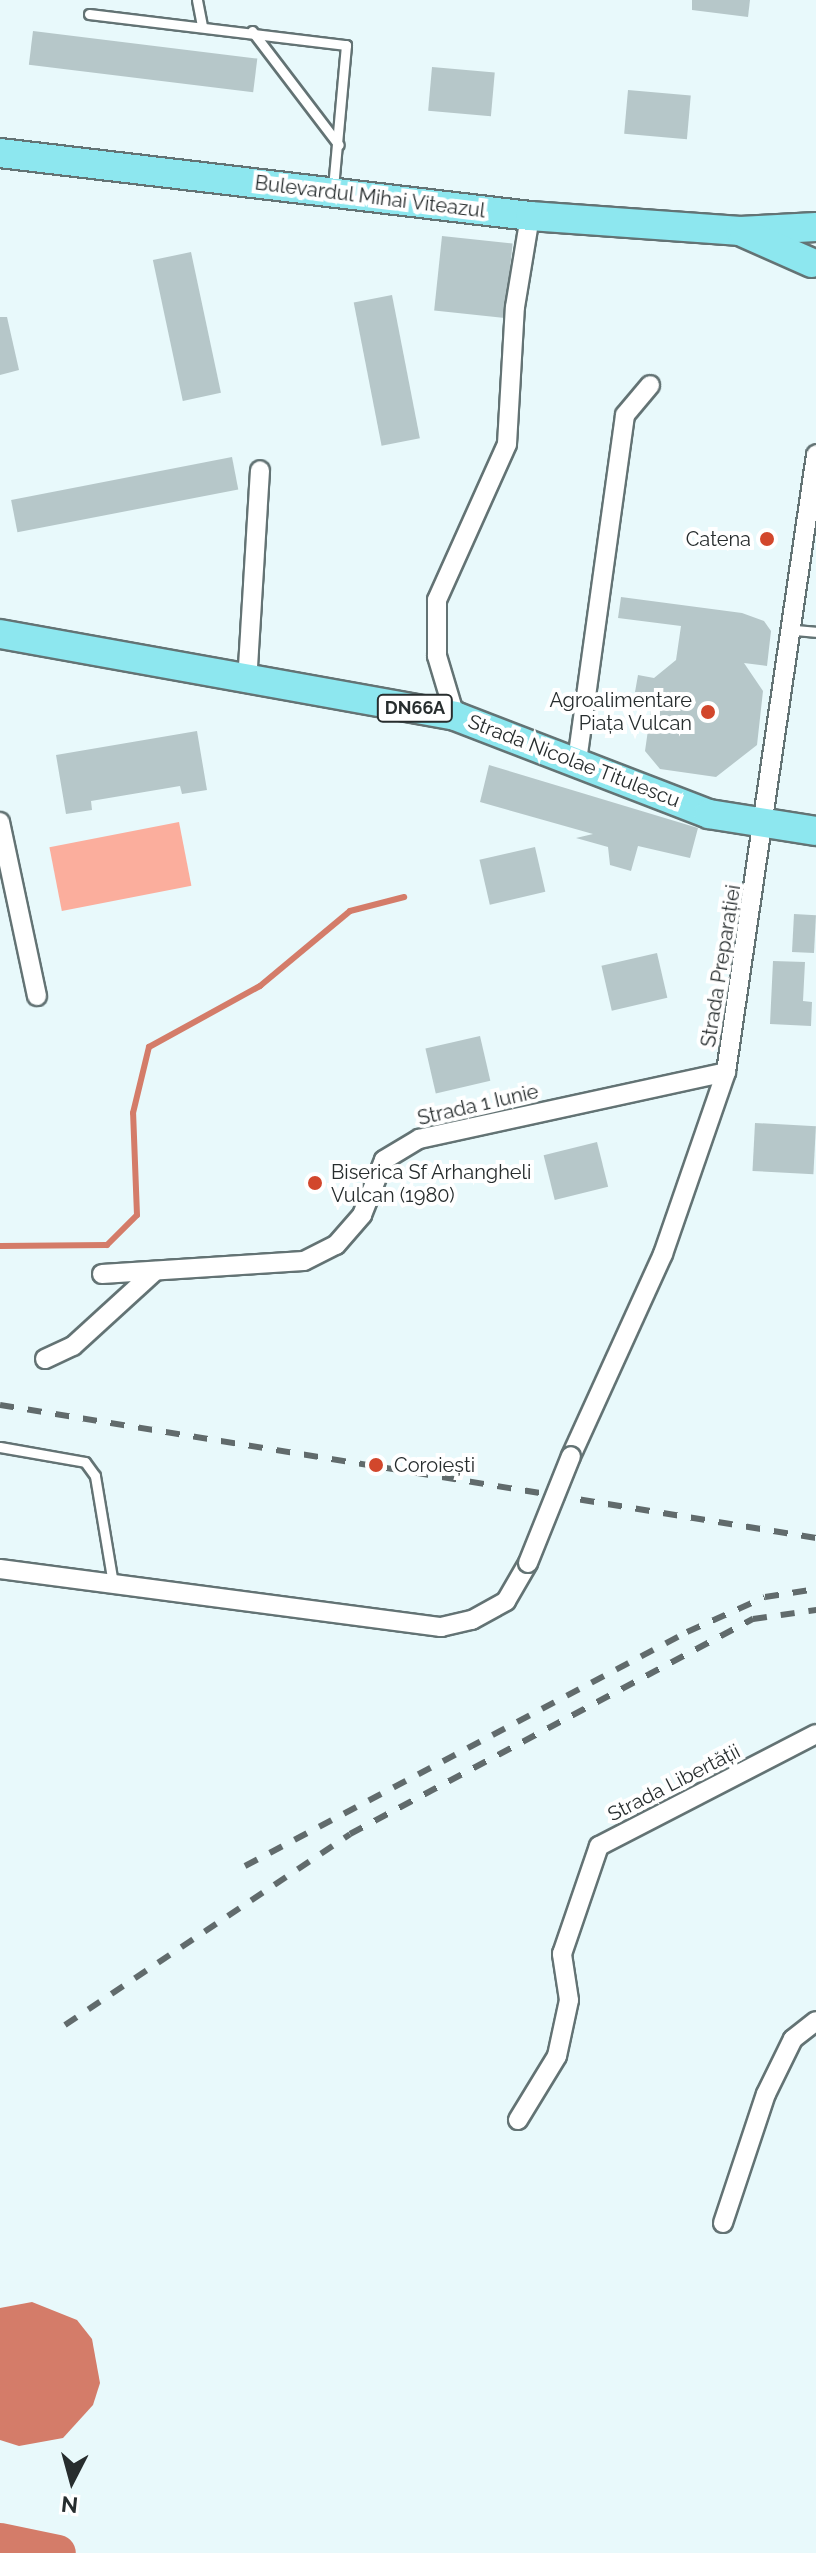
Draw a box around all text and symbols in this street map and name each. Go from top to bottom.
street label: Bulevardul Mihai Viteazul [253,171,487,223]
place label: Catena [686,527,751,551]
marker: Catena [758,530,776,548]
place label: Agroalimentare Piața Vulcan [549,688,692,735]
road number: DN66A [375,694,455,722]
marker: Agroalimentare Piața Vulcan [699,703,717,721]
street label: Strada Nicolae Titulescu [464,709,684,813]
street label: Strada Preparației [696,883,746,1049]
street label: Strada 1 Iunie [415,1079,541,1131]
place label: Biserica Sf Arhangheli Vulcan (1980) [331,1160,532,1207]
marker: Biserica Sf Arhangheli Vulcan (1980) [306,1174,324,1192]
place label: Coroiești [394,1453,475,1477]
marker: Coroiești [365,1454,387,1476]
street label: Strada Libertății [604,1739,744,1827]
north arrow [32,2441,112,2521]
text: N [60,2491,79,2519]

